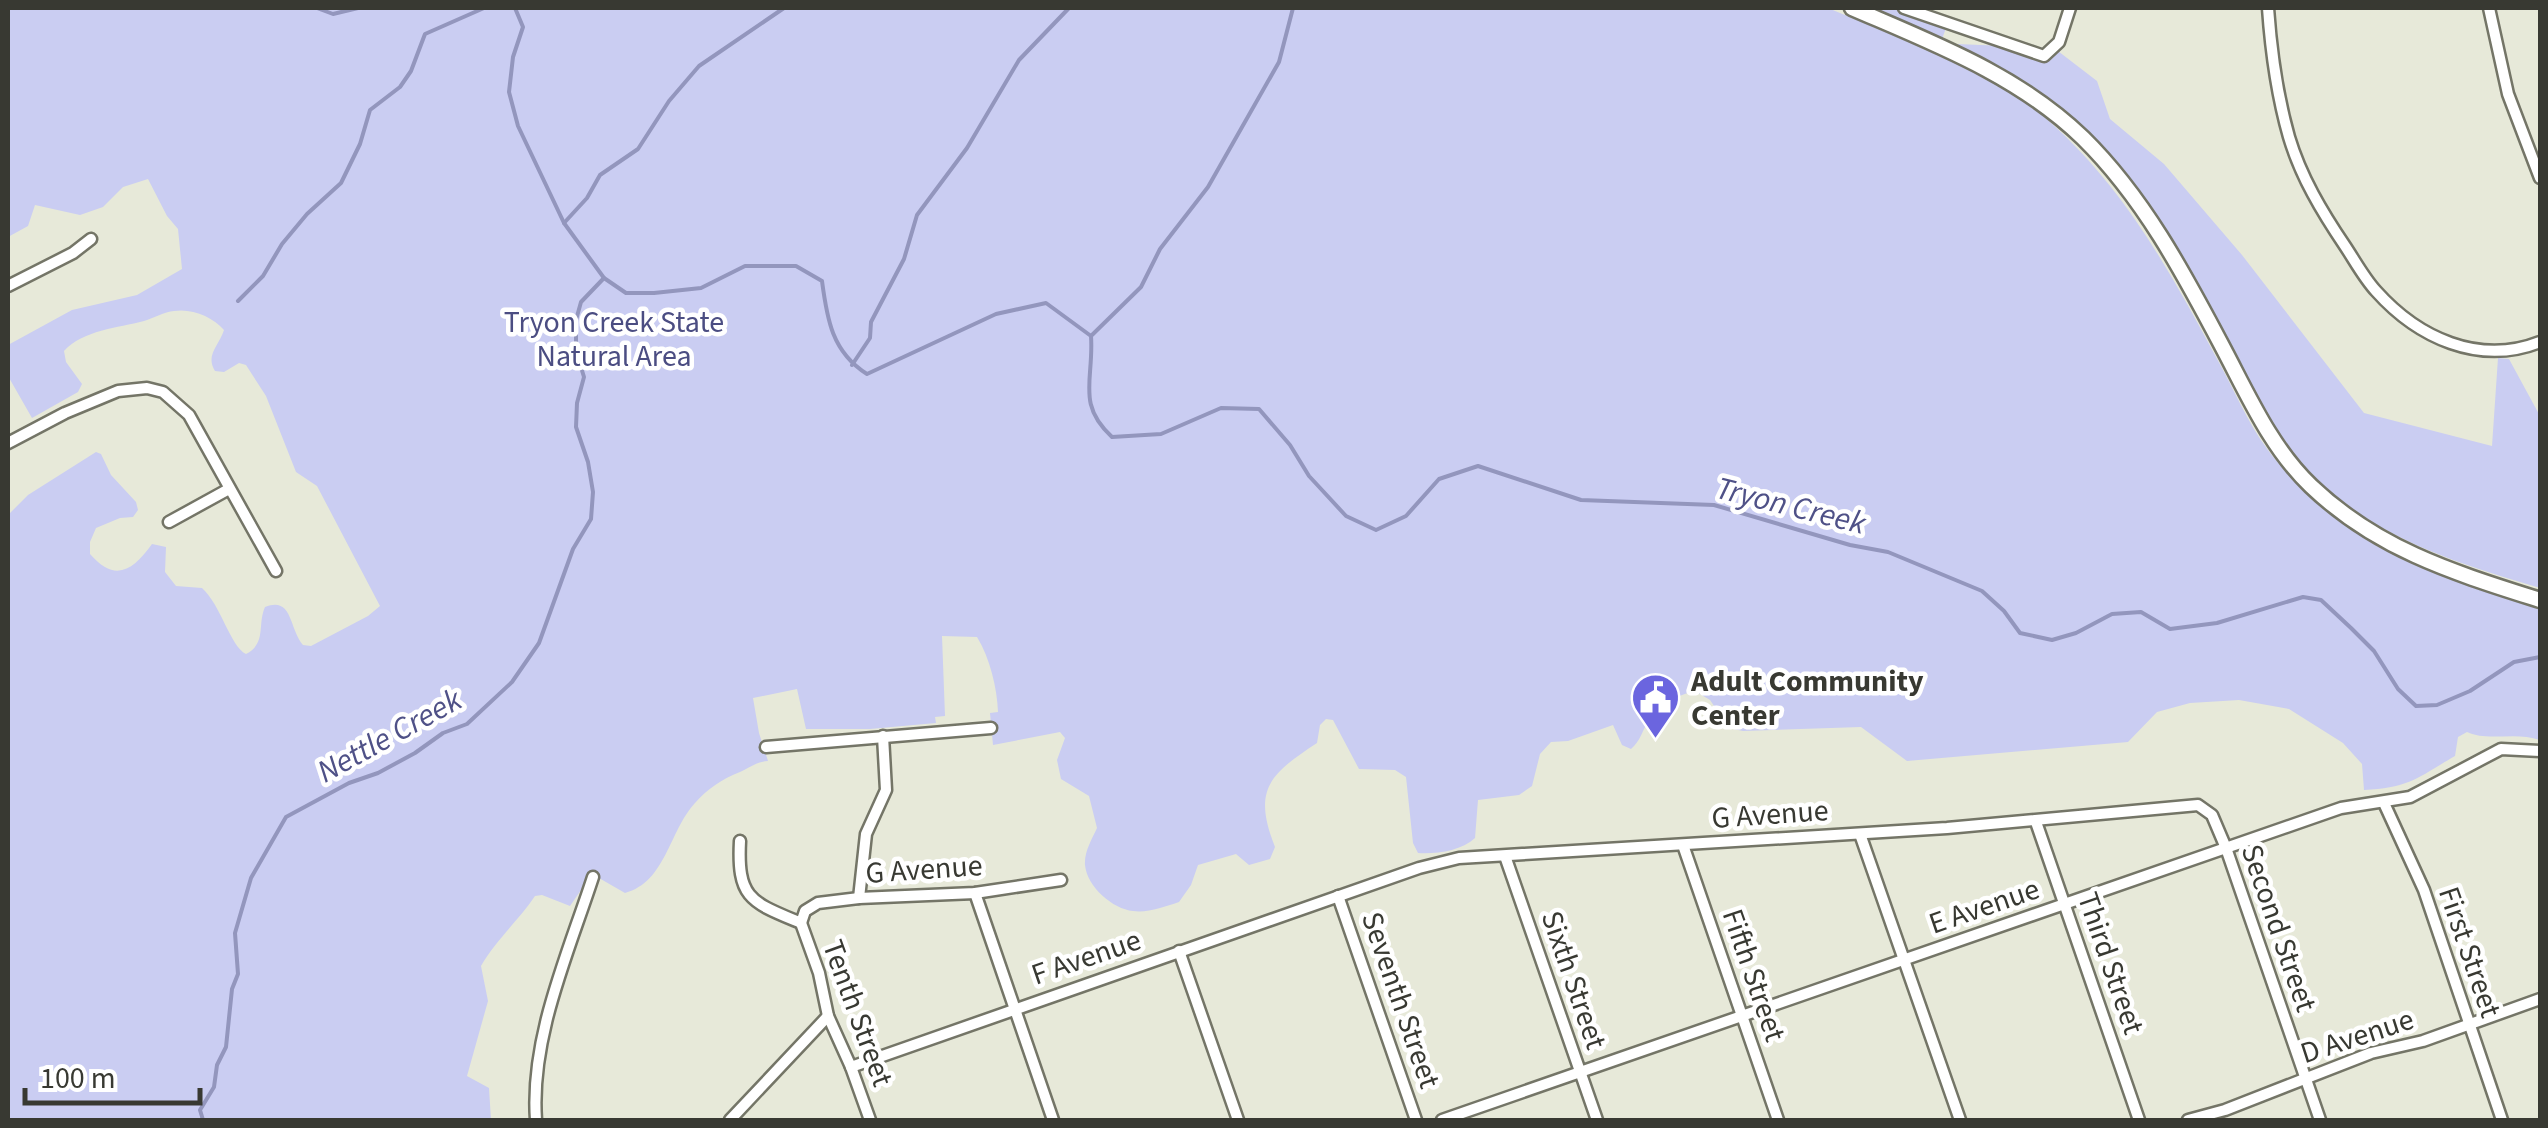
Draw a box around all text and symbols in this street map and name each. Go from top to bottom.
park label: Tryon Creek State Natural Area [504,301,724,378]
water label: Tryon Creek [1711,465,1871,547]
place label: Adult Community Center [1690,660,1924,737]
public building icon: Adult Community Center [1630,672,1682,740]
water label: Nettle Creek [309,677,471,795]
street label: G Avenue [1710,789,1830,840]
street label: Second Street [2230,839,2327,1018]
street label: G Avenue [864,844,984,895]
street label: E Avenue [1923,868,2045,945]
street label: First Street [2427,881,2512,1023]
street label: Third Street [2066,886,2155,1040]
street label: Fifth Street [1711,903,1796,1047]
street label: Sixth Street [1530,905,1617,1055]
street label: Seventh Street [1350,906,1451,1094]
street label: F Avenue [1026,919,1147,996]
street label: Tenth Street [811,934,904,1092]
street label: D Avenue [2295,998,2419,1075]
scale bar [25,1043,200,1105]
text: 100 m [40,1057,116,1100]

